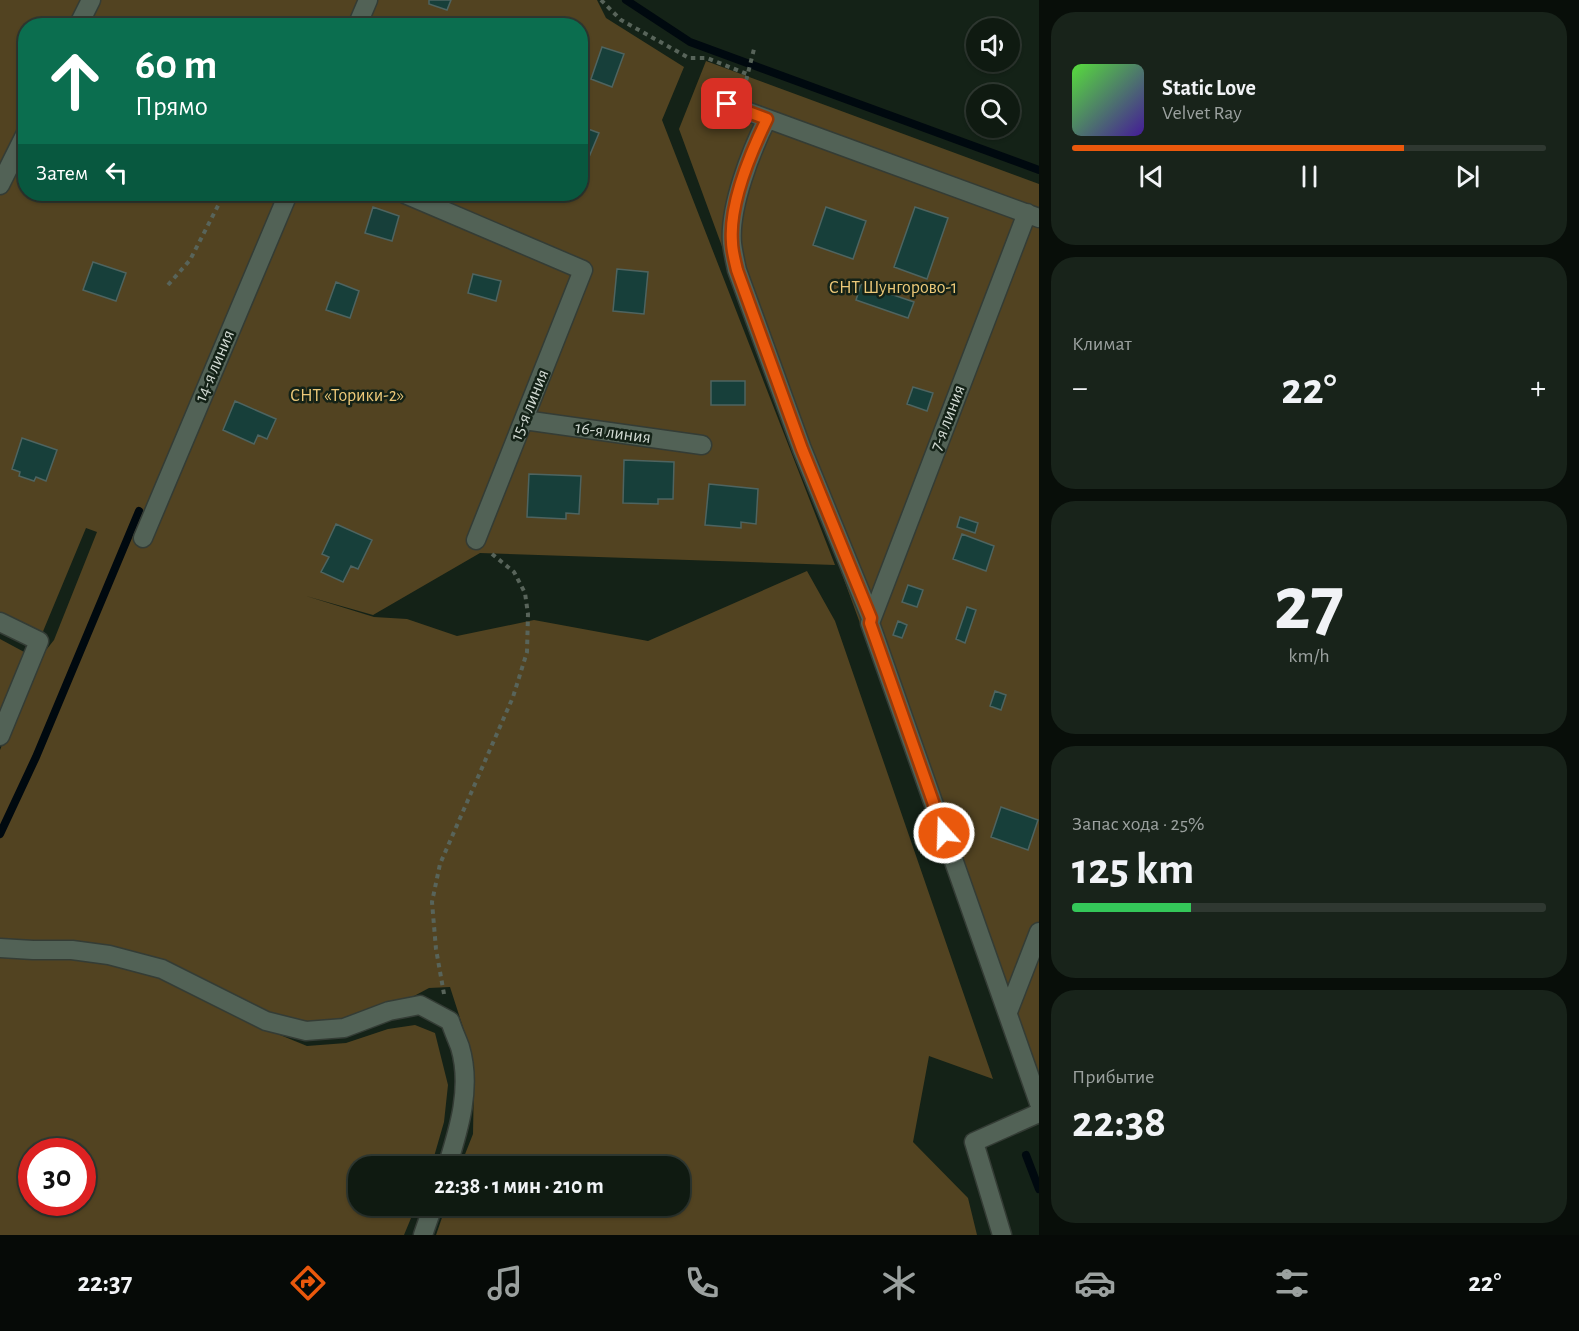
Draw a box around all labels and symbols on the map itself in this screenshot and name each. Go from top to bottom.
pin [701,78,752,129]
park label: СНТ Шунгорово-1 [829,279,957,297]
street label: 14-я линия [192,327,238,405]
street label: 15-я линия [508,367,552,443]
street label: 7-я линия [927,383,969,453]
park label: СНТ «Торики-2» [290,387,404,405]
street label: 16-я линия [574,419,652,447]
position arrow [912,801,976,865]
speed limit sign: 30 [18,1138,96,1216]

